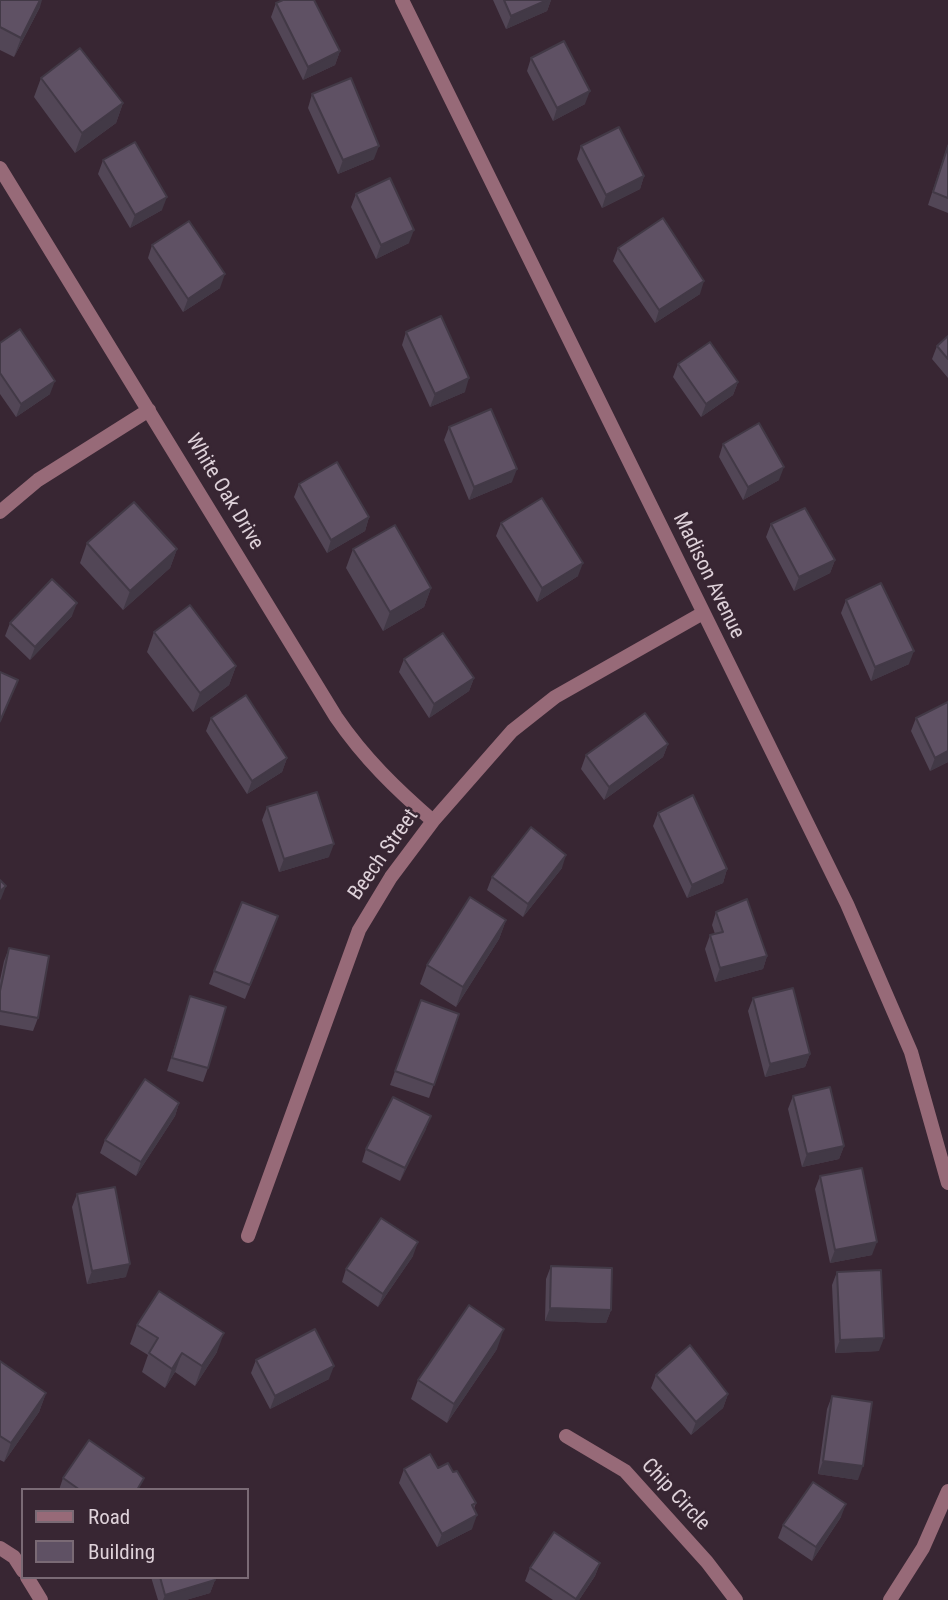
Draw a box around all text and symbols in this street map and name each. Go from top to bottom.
street label: White Oak Drive [180,429,268,555]
street label: Madison Avenue [667,509,749,643]
street label: Beech Street [344,805,424,905]
street label: Chip Circle [635,1454,715,1536]
legend [21,1488,248,1579]
text: Road [88,1505,130,1529]
text: Building [88,1540,155,1564]

